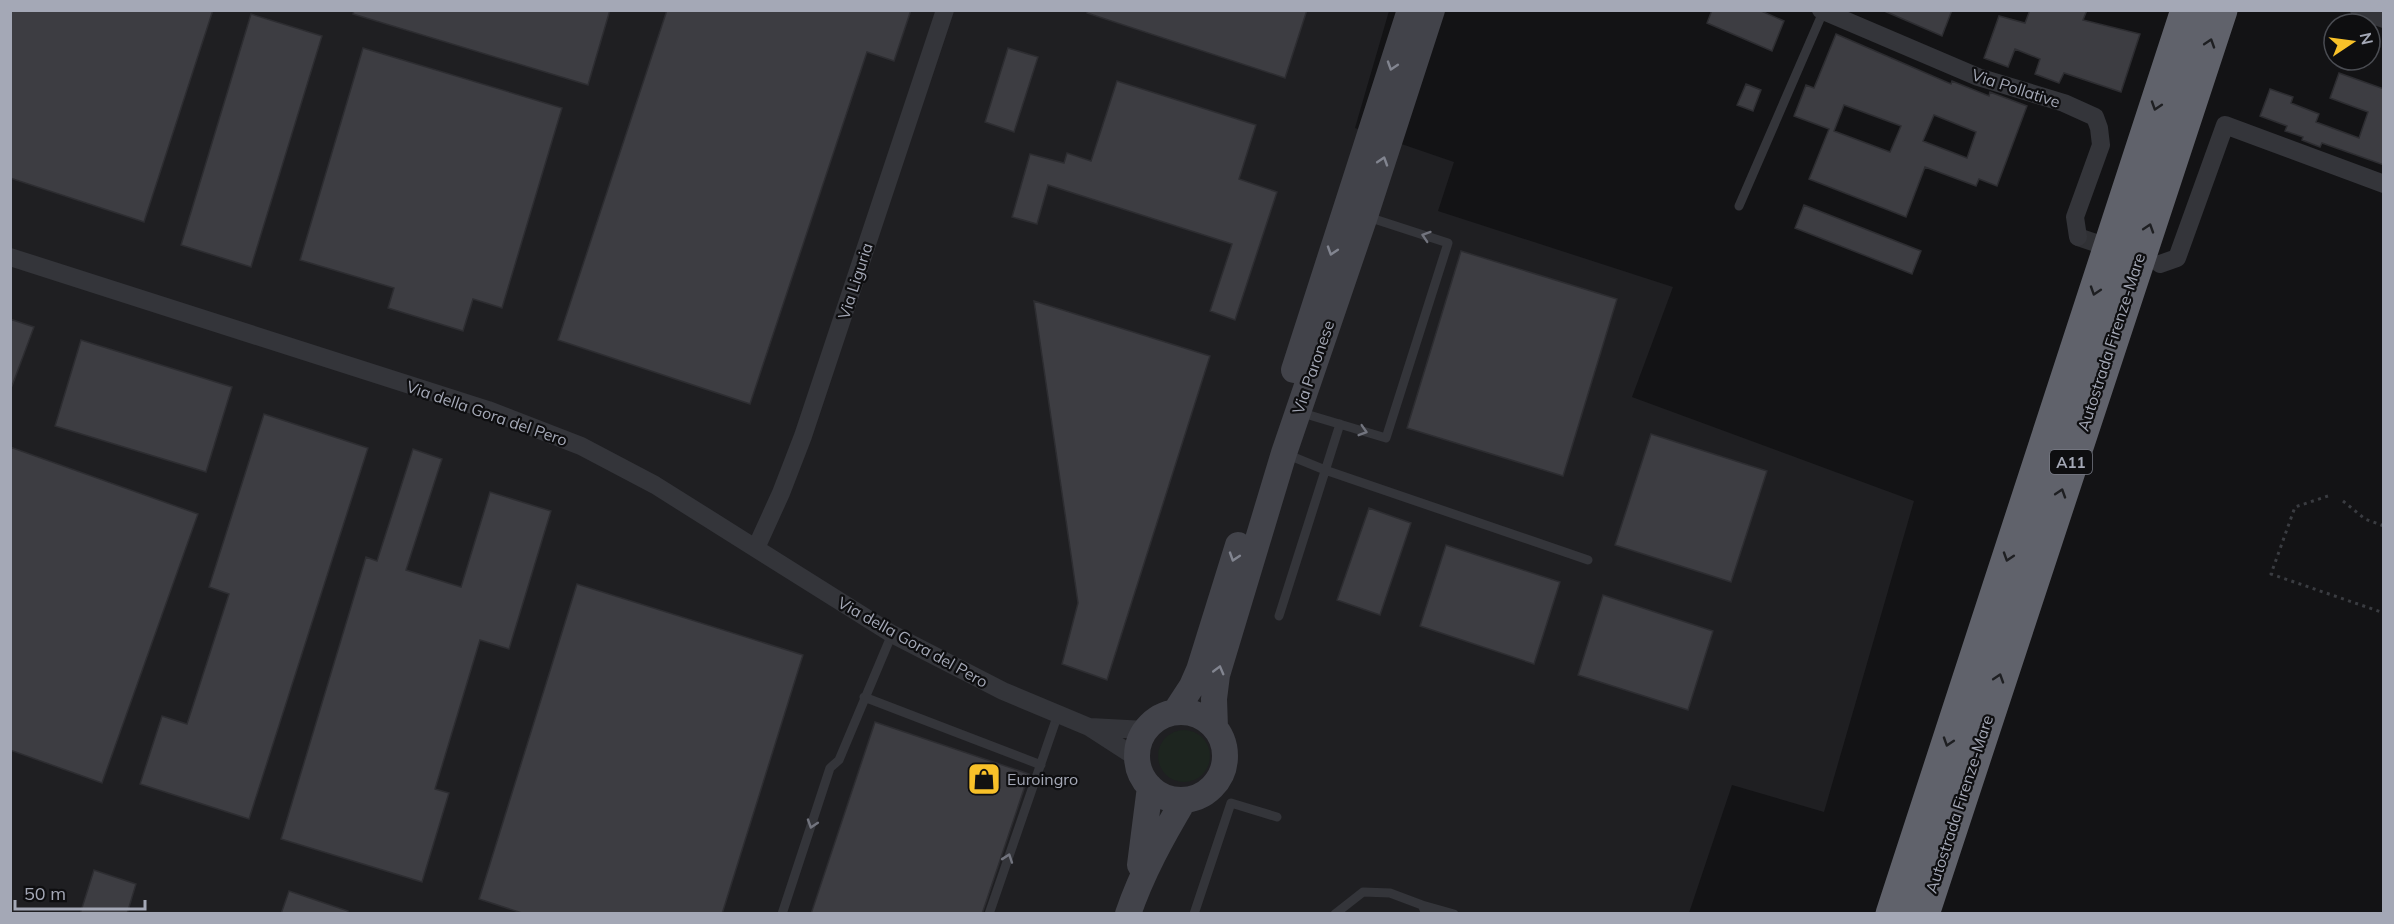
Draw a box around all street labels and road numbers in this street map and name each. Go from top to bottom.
street label: Via Pollative [1969,64,2063,112]
street label: Via Liguria [833,240,877,322]
street label: Autostrada Firenze-Mare [2073,250,2149,434]
street label: Via Paronese [1288,317,1338,417]
street label: Via della Gora del Pero [404,376,570,450]
road number: A11 [2050,450,2092,474]
street label: Via della Gora del Pero [834,592,992,692]
street label: Autostrada Firenze-Mare [1921,712,1997,896]

